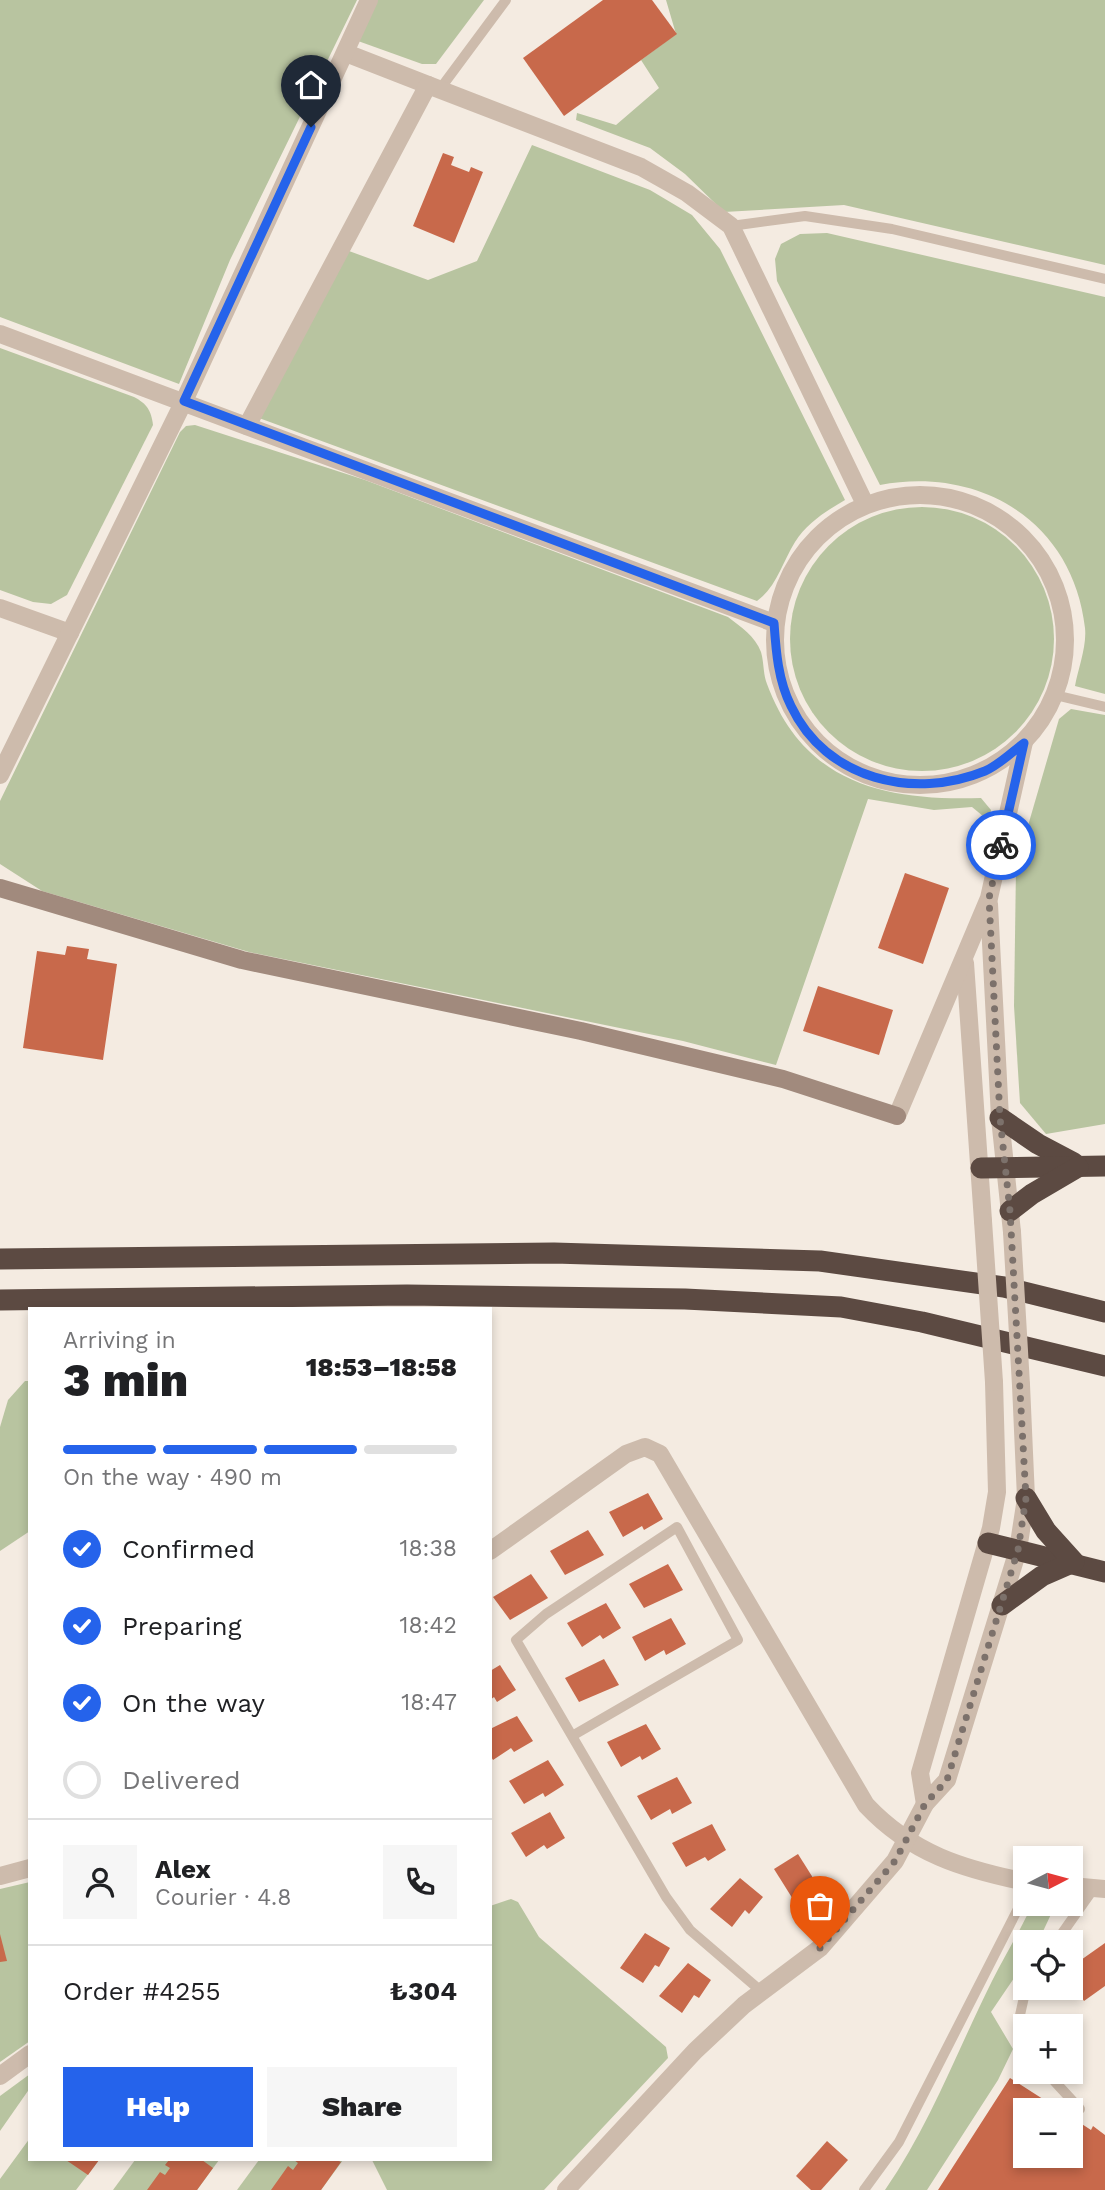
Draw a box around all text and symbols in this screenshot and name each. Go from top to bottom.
pin [281,55,341,127]
icon: home [292,66,330,104]
courier [966,810,1036,880]
icon: bike [982,826,1020,864]
text: Arriving in [63,1327,176,1354]
text: 18:53–18:58 [306,1352,457,1382]
text: 3 min [63,1353,188,1407]
text: On the way · 490 m [63,1464,282,1491]
icon: check [63,1530,101,1568]
text: Confirmed [122,1534,255,1564]
text: 18:38 [399,1535,457,1562]
icon: check [63,1607,101,1645]
text: Preparing [122,1611,242,1641]
text: 18:42 [400,1612,457,1639]
icon: check [63,1684,101,1722]
text: On the way [122,1688,265,1718]
text: 18:47 [401,1689,457,1716]
text: Delivered [122,1765,241,1795]
button: person [63,1845,137,1919]
button: phone [383,1845,457,1919]
north arrow [1013,1846,1083,1916]
map controls [1013,1846,1083,2168]
text: Alex [155,1854,211,1884]
pin [790,1876,850,1948]
text: Courier · 4.8 [155,1884,291,1911]
icon: bag [801,1887,839,1925]
button: locate [1013,1930,1083,2000]
text: Order #4255 [63,1976,221,2006]
text: ₺304 [390,1976,457,2006]
button: + [1013,2014,1083,2084]
button: Help [63,2067,253,2147]
button: Share [267,2067,457,2147]
button: − [1013,2098,1083,2168]

